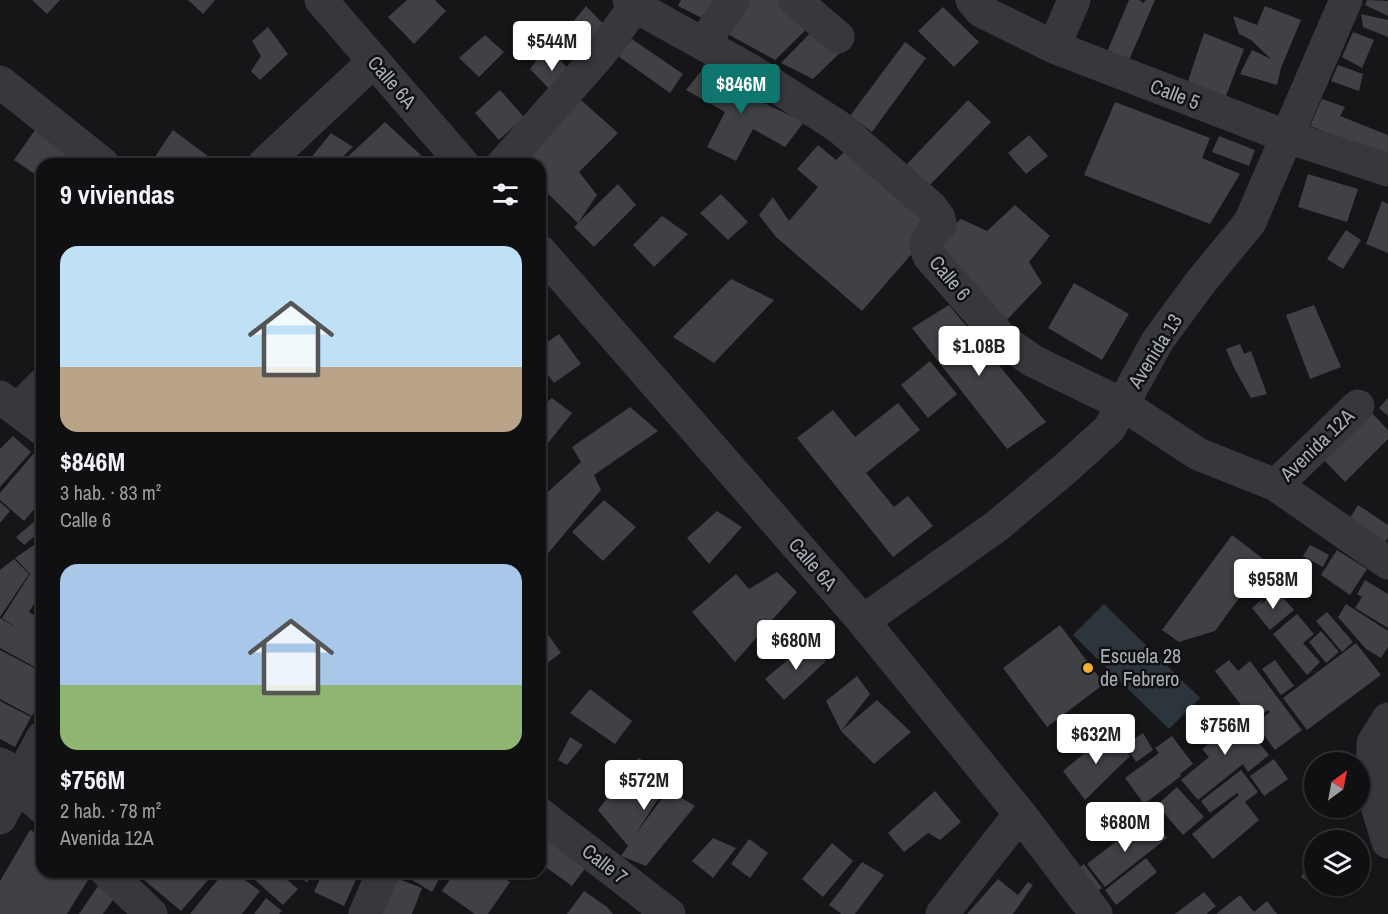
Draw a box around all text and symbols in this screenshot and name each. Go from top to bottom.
pin: $544M [510,21,594,72]
text: $544M [527,27,577,54]
street label: Calle 6A [362,49,423,114]
pin: $846M [699,64,783,115]
text: $846M [716,70,766,97]
street label: Calle 5 [1147,72,1204,115]
text: 9 viviendas [60,177,175,212]
icon: filters [489,178,522,211]
street label: Calle 6 [924,249,977,306]
icon: home [237,285,345,393]
street label: Avenida 13 [1121,309,1188,394]
pin: $1.08B [930,326,1028,377]
text: $1.08B [953,332,1005,359]
street label: Avenida 12A [1273,402,1360,488]
text: $846M [60,444,125,479]
text: 3 hab. · 83 m² [60,479,161,506]
text: Calle 6 [60,506,111,533]
street label: Calle 6A [783,531,844,596]
pin: $958M [1231,559,1315,610]
text: $958M [1248,565,1298,592]
icon: home [237,603,345,711]
pin: $680M [754,620,838,671]
text: $680M [771,626,821,653]
place label: Escuela 28 de Febrero [1100,642,1181,692]
marker: Escuela 28 de Febrero [1081,661,1095,675]
pin: $756M [1183,705,1267,756]
text: $756M [1200,711,1250,738]
pin: $632M [1054,714,1138,765]
text: $632M [1071,720,1121,747]
north arrow [1304,752,1370,818]
map controls [1304,752,1370,896]
pin: $572M [602,760,686,811]
text: $756M [60,762,125,797]
text: $572M [619,766,669,793]
text: 2 hab. · 78 m² [60,797,161,824]
pin: $680M [1083,802,1167,853]
text: $680M [1100,808,1150,835]
text: Avenida 12A [60,824,154,851]
button: layers [1304,830,1370,896]
street label: Calle 7 [577,837,634,890]

